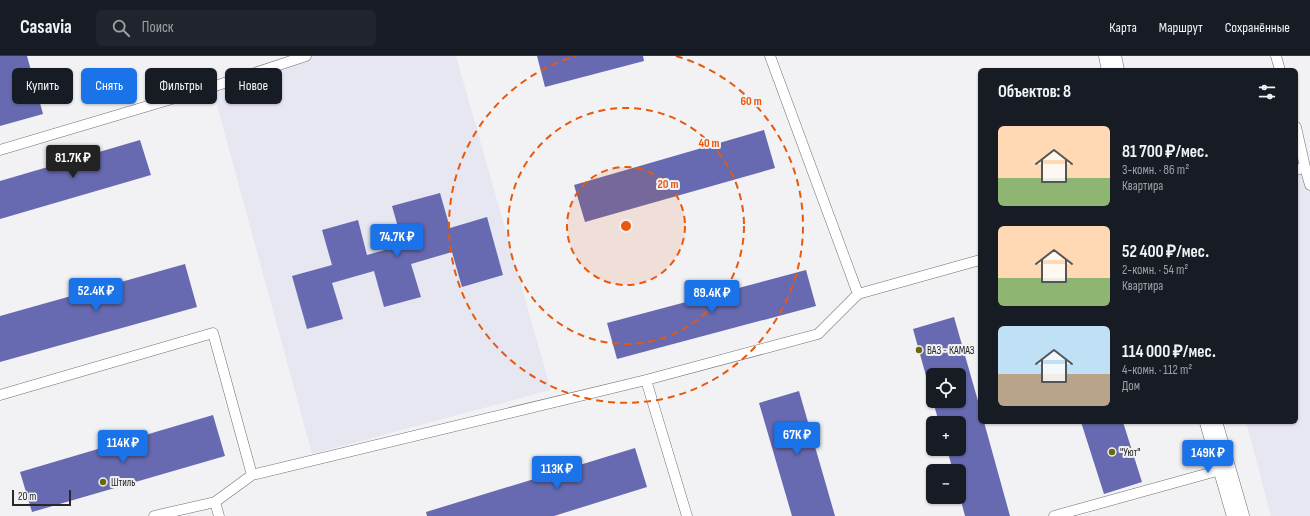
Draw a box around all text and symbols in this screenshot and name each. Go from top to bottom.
search box [96,10,376,46]
text: Casavia [20,16,72,39]
icon: search [110,17,132,39]
text: Поиск [142,18,174,37]
text: Карта [1109,19,1137,36]
text: Маршрут [1159,19,1203,36]
text: Сохранённые [1225,19,1290,36]
chip: Купить [12,68,73,104]
chip: Снять [81,68,137,104]
chip: Фильтры [145,68,217,104]
chip: Новое [225,68,282,104]
icon: filters [1256,81,1278,103]
text: Объектов: 8 [998,82,1071,102]
text: 60 m [740,94,762,109]
text: 40 m [698,136,720,151]
icon: home [1030,142,1078,190]
text: 81 700 ₽/мес. [1122,142,1208,162]
pin: 81.7K ₽ [36,145,110,179]
text: 81.7K ₽ [55,150,91,166]
text: 3-комн. · 86 m² [1122,162,1189,178]
text: 20 m [658,177,678,192]
text: Квартира [1122,178,1163,194]
centre of rings [619,219,633,233]
pin: 74.7K ₽ [360,224,434,258]
text: 74.7K ₽ [379,229,415,245]
icon: home [1030,242,1078,290]
text: 52 400 ₽/мес. [1122,242,1209,262]
text: 2-комн. · 54 m² [1122,262,1188,278]
pin: 52.4K ₽ [59,278,133,312]
text: Квартира [1122,278,1163,294]
pin: 89.4K ₽ [675,280,749,314]
text: 52.4K ₽ [78,283,114,299]
text: 89.4K ₽ [693,285,731,301]
icon: home [1030,342,1078,390]
text: 114 000 ₽/мес. [1122,342,1216,362]
place label: ВАЗ - КАМАЗ [927,344,975,357]
marker: ВАЗ - КАМАЗ [914,345,924,355]
text: 4-комн. · 112 m² [1122,362,1192,378]
map controls [926,368,966,504]
button: locate [926,368,966,408]
text: Дом [1122,378,1140,394]
button: + [926,416,966,456]
pin: 67K ₽ [769,422,825,456]
text: 67K ₽ [783,427,811,443]
pin: 114K ₽ [90,430,156,464]
text: 114K ₽ [107,435,139,451]
pin: 149K ₽ [1175,440,1241,474]
text: 149K ₽ [1191,445,1225,461]
place label: "Уют" [1120,446,1140,459]
marker: "Уют" [1107,447,1117,457]
pin: 113K ₽ [524,456,590,490]
text: 113K ₽ [541,461,573,477]
button: − [926,464,966,504]
place label: Штиль [111,476,135,489]
marker: Штиль [98,477,108,487]
scale bar [12,488,71,507]
text: 20 m [18,490,36,503]

